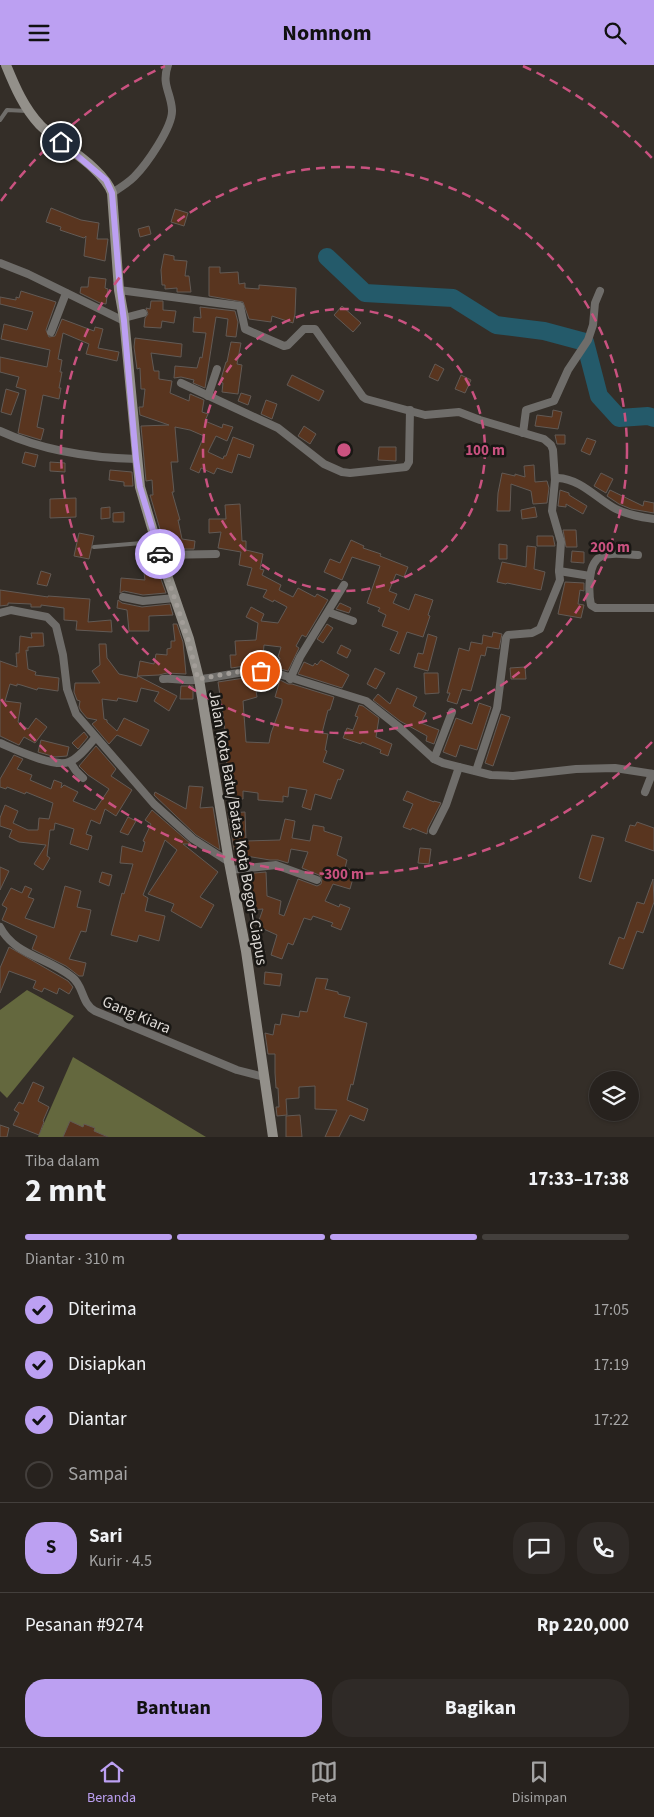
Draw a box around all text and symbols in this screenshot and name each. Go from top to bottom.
text: Nomnom [282,17,372,49]
icon: menu [25,19,53,47]
icon: search [601,19,629,47]
pin [40,121,82,163]
icon: home [47,128,75,156]
text: 100 m [465,440,505,461]
centre of rings [335,441,353,459]
courier [135,529,185,579]
text: 200 m [590,537,630,558]
icon: car [146,540,174,568]
pin [240,650,282,692]
icon: bag [247,657,275,685]
street label: Jalan Kota Batu/Batas Kota Bogor–Ciapus [203,690,273,967]
text: 300 m [324,864,364,885]
street label: Gang Kiara [99,991,174,1039]
map controls [589,1071,639,1121]
button: layers [589,1071,639,1121]
text: Tiba dalam [25,1150,100,1172]
text: 17:33–17:38 [528,1166,629,1193]
text: 2 mnt [25,1168,106,1214]
text: Diantar · 310 m [25,1248,125,1270]
icon: check [25,1296,53,1324]
text: Diterima [68,1296,137,1323]
text: 17:05 [593,1299,629,1321]
icon: check [25,1351,53,1379]
text: Disiapkan [68,1351,146,1378]
text: 17:19 [593,1354,629,1376]
icon: check [25,1406,53,1434]
text: Diantar [68,1406,127,1433]
text: 17:22 [593,1409,629,1431]
text: Sampai [68,1461,128,1488]
button: chat [513,1522,565,1574]
button: phone [577,1522,629,1574]
text: Sari [89,1523,122,1550]
text: S [46,1534,56,1561]
text: Kurir · 4.5 [89,1550,152,1572]
text: Pesanan #9274 [25,1612,144,1639]
text: Rp 220,000 [537,1612,629,1639]
button: Bantuan [25,1679,322,1737]
button: Bagikan [332,1679,629,1737]
tab: Beranda [87,1758,136,1808]
tab: Peta [310,1758,338,1808]
tab: Disimpan [512,1758,567,1808]

